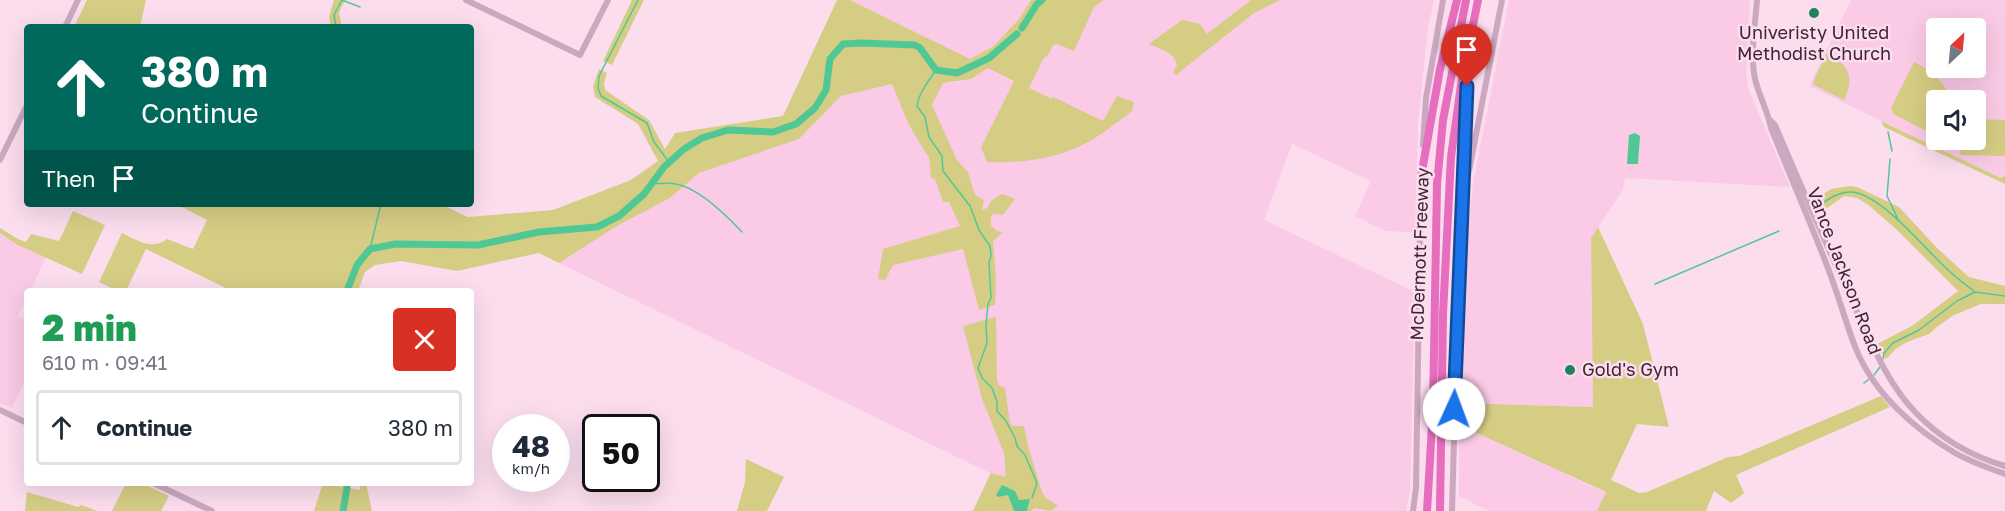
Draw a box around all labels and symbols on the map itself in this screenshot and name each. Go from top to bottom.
marker: Univeristy United Methodist Church [1807,6,1821,20]
north arrow [1926,18,1986,78]
place label: Univeristy United Methodist Church [1737,21,1891,64]
pin [1441,24,1492,86]
street label: McDermott Freeway [1405,167,1433,341]
street label: Vance Jackson Road [1803,184,1887,357]
place label: Gold's Gym [1582,358,1679,380]
marker: Gold's Gym [1563,363,1577,377]
position arrow [1422,377,1486,441]
speed limit sign: 50 [582,414,660,492]

